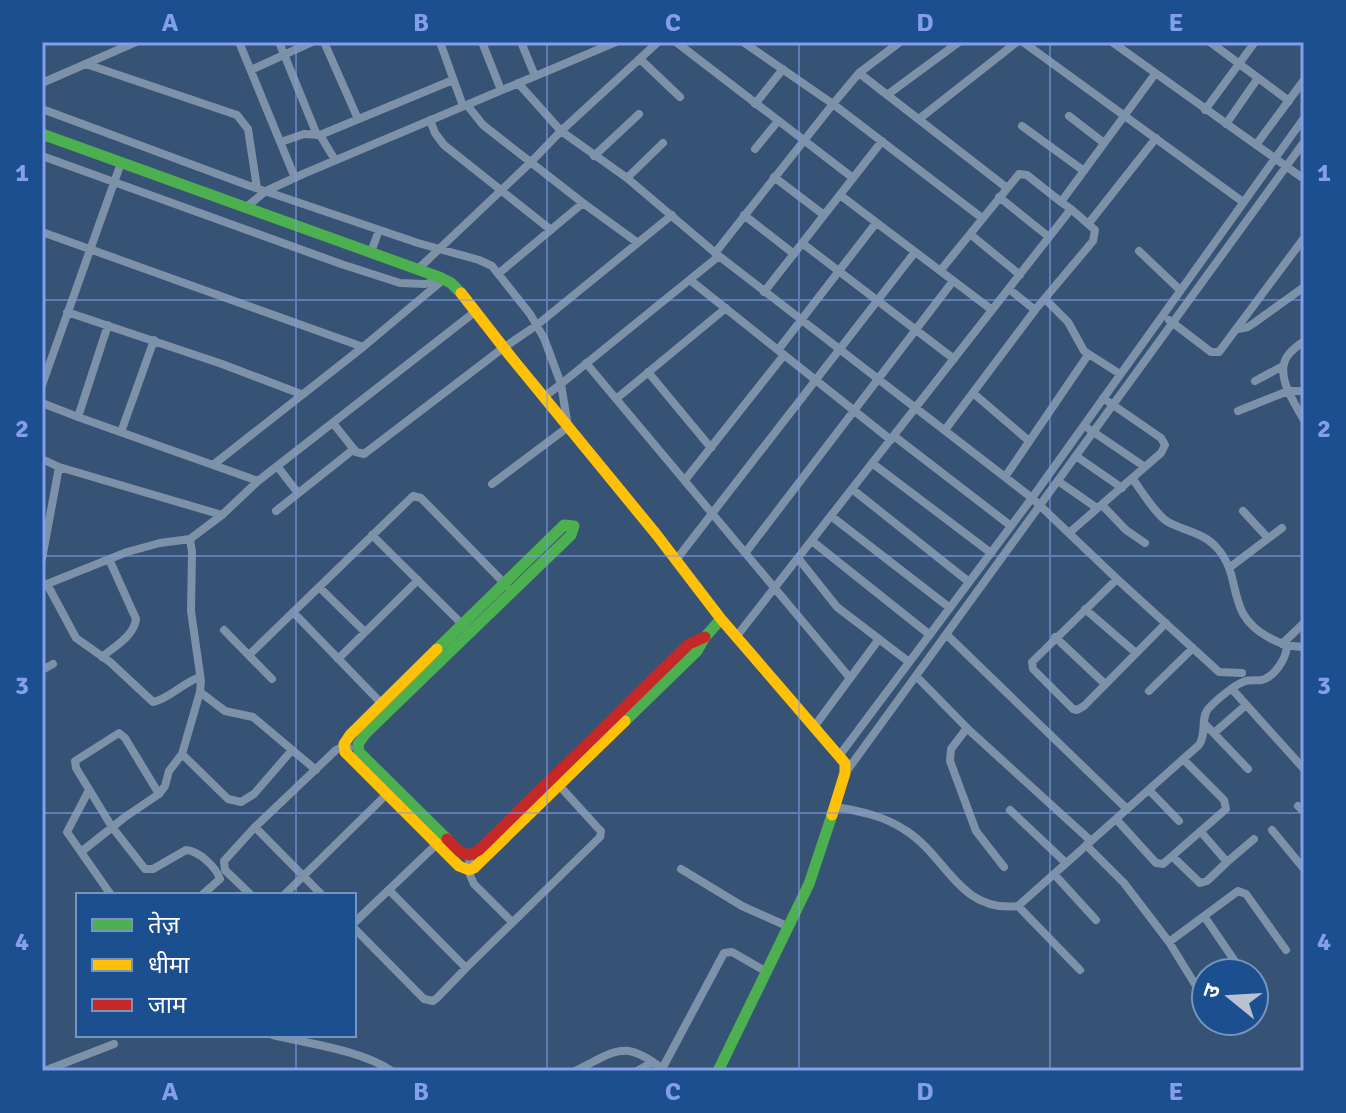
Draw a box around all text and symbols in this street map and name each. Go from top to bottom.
text: A [162,7,179,39]
text: B [413,7,429,39]
text: C [665,7,681,39]
text: D [916,7,934,39]
text: E [1169,7,1183,39]
text: 1 [15,157,29,189]
text: 1 [1317,157,1331,189]
text: 2 [15,413,29,445]
text: 2 [1317,413,1331,445]
text: 3 [15,670,29,702]
text: 3 [1317,670,1331,702]
legend [76,893,356,1037]
text: तेज़ [148,910,181,940]
text: 4 [15,926,29,958]
text: 4 [1317,926,1331,958]
text: धीमा [148,950,190,980]
north arrow [1190,957,1270,1037]
text: उ [1197,980,1227,1001]
text: जाम [148,990,187,1020]
text: A [162,1076,179,1108]
text: B [413,1076,429,1108]
text: C [665,1076,681,1108]
text: D [916,1076,934,1108]
text: E [1169,1076,1183,1108]

